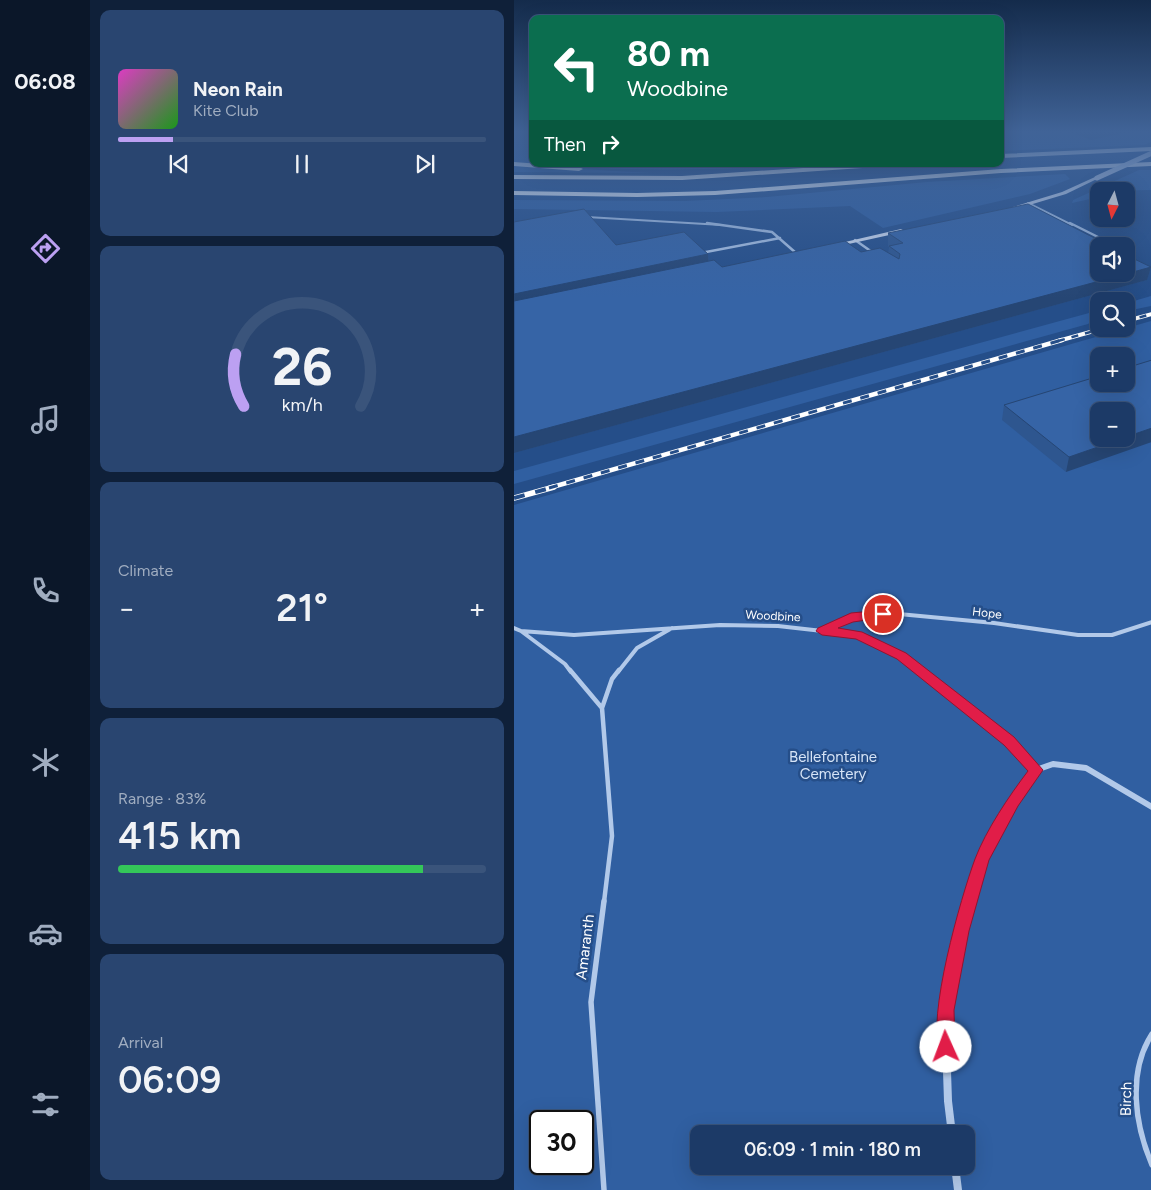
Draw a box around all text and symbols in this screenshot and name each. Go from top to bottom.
text: 80 m [627,33,710,75]
icon: left [544,35,609,100]
text: 06:08 [14,68,76,95]
text: Woodbine [627,75,728,102]
text: Neon Rain [193,78,283,101]
text: Kite Club [193,101,259,120]
icon: right [596,130,624,158]
text: Then [544,133,586,156]
icon: previous [165,150,193,178]
icon: pause [288,150,316,178]
icon: next [411,150,439,178]
north arrow [1090,182,1135,228]
map controls [1090,182,1135,447]
icon: directions [28,231,63,266]
button: sound [1090,237,1135,282]
button: search [1090,292,1135,337]
text: 26 [272,336,332,398]
button: + [1090,347,1135,392]
text: km/h [282,394,322,415]
icon: music [28,402,63,437]
button: − [1090,402,1135,447]
text: Climate [118,561,173,580]
icon: phone [28,573,63,608]
text: 21° [276,585,328,631]
text: − [118,591,135,625]
text: + [469,591,486,625]
pin [862,593,904,635]
icon: arrive [869,600,897,628]
street label: Hope [971,604,1003,622]
street label: Woodbine [745,608,801,624]
icon: climate [28,745,63,780]
park label: Bellefontaine Cemetery [789,748,877,783]
text: Range · 83% [118,789,206,808]
text: 415 km [118,813,241,859]
street label: Amaranth [572,913,598,981]
icon: car [28,916,63,951]
position arrow [919,1020,971,1072]
text: Arrival [118,1033,163,1052]
text: 06:09 [118,1057,221,1103]
street label: Birch [1117,1082,1135,1116]
icon: filters [28,1087,63,1122]
speed limit sign: 30 [529,1110,594,1175]
text: 06:09 · 1 min · 180 m [744,1138,921,1161]

